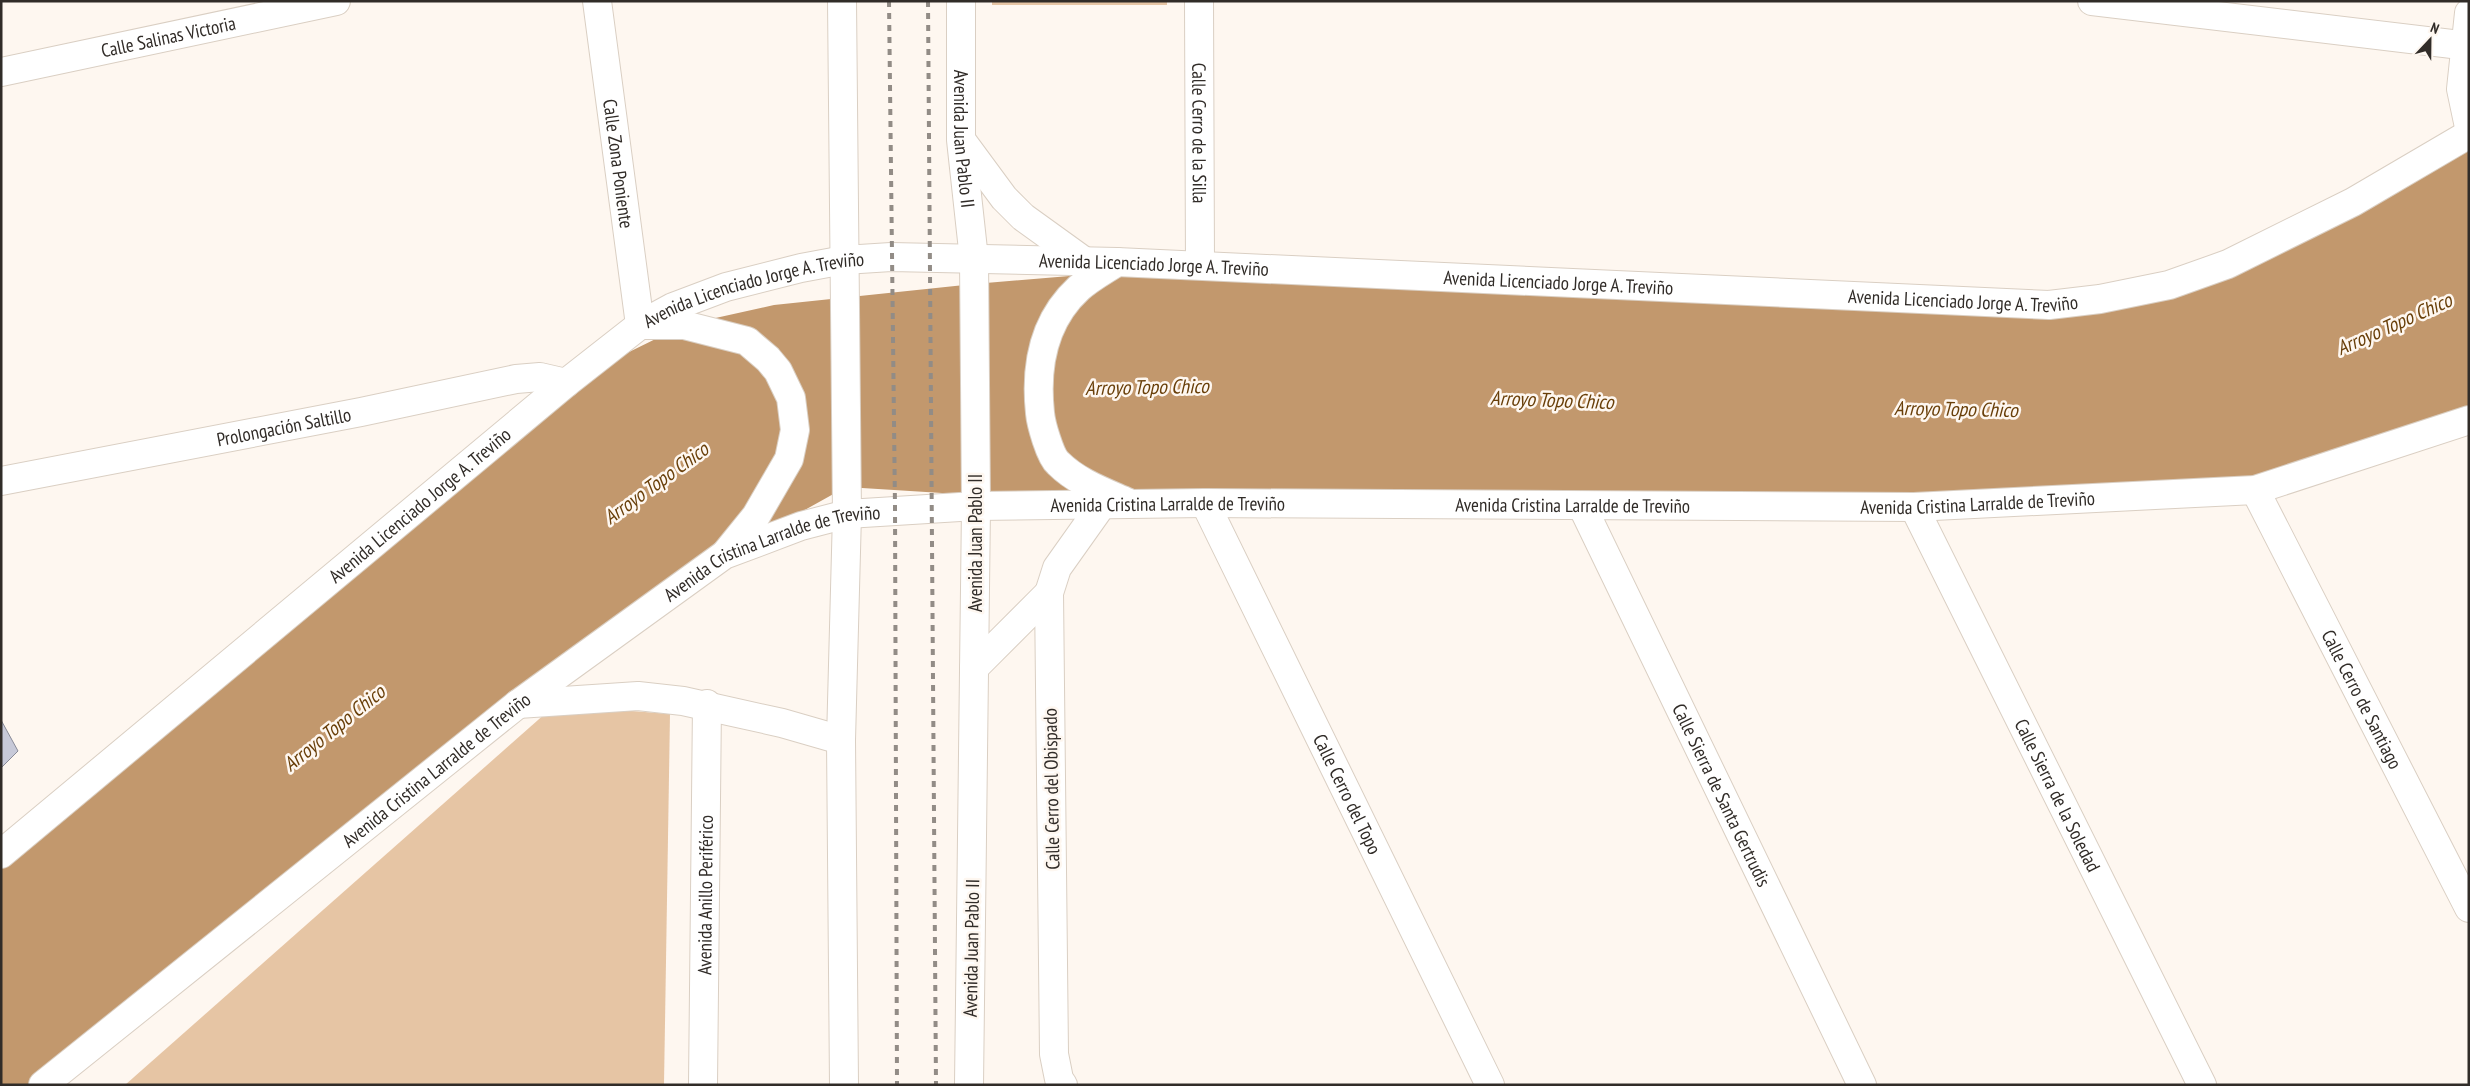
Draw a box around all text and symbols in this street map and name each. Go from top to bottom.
street label: Calle Salinas Victoria [99,11,238,62]
north arrow [2405,15,2455,65]
text: N [2428,18,2442,38]
street label: Calle Cerro de la Silla [1187,63,1212,203]
street label: Avenida Juan Pablo II [949,70,980,209]
street label: Calle Zona Poniente [598,97,639,230]
street label: Avenida Licenciado Jorge A. Treviño [639,247,865,333]
street label: Avenida Licenciado Jorge A. Treviño [1039,248,1269,281]
street label: Avenida Licenciado Jorge A. Treviño [1443,265,1674,300]
street label: Avenida Licenciado Jorge A. Treviño [1848,284,2079,317]
water label: Arroyo Topo Chico [2332,286,2457,361]
water label: Arroyo Topo Chico [1085,373,1210,401]
water label: Arroyo Topo Chico [1490,385,1616,415]
water label: Arroyo Topo Chico [1894,395,2019,423]
street label: Prolongación Saltillo [215,402,353,451]
street label: Avenida Licenciado Jorge A. Treviño [324,422,516,588]
water label: Arroyo Topo Chico [598,435,715,530]
street label: Avenida Juan Pablo II [963,474,987,612]
street label: Avenida Cristina Larralde de Treviño [1860,486,2095,519]
street label: Avenida Cristina Larralde de Treviño [1050,491,1285,517]
street label: Avenida Cristina Larralde de Treviño [1455,492,1690,518]
street label: Avenida Cristina Larralde de Treviño [659,500,881,607]
street label: Calle Cerro de Santiago [2317,626,2408,773]
water label: Arroyo Topo Chico [278,678,391,777]
street label: Avenida Cristina Larralde de Treviño [337,687,535,852]
street label: Calle Sierra de Santa Gertrudis [1667,699,1776,890]
street label: Calle Cerro del Obispado [1038,708,1064,870]
street label: Calle Sierra de la Soledad [2009,715,2106,876]
street label: Calle Cerro del Topo [1308,730,1387,858]
street label: Avenida Anillo Periférico [692,815,718,975]
street label: Avenida Juan Pablo II [958,879,984,1017]

